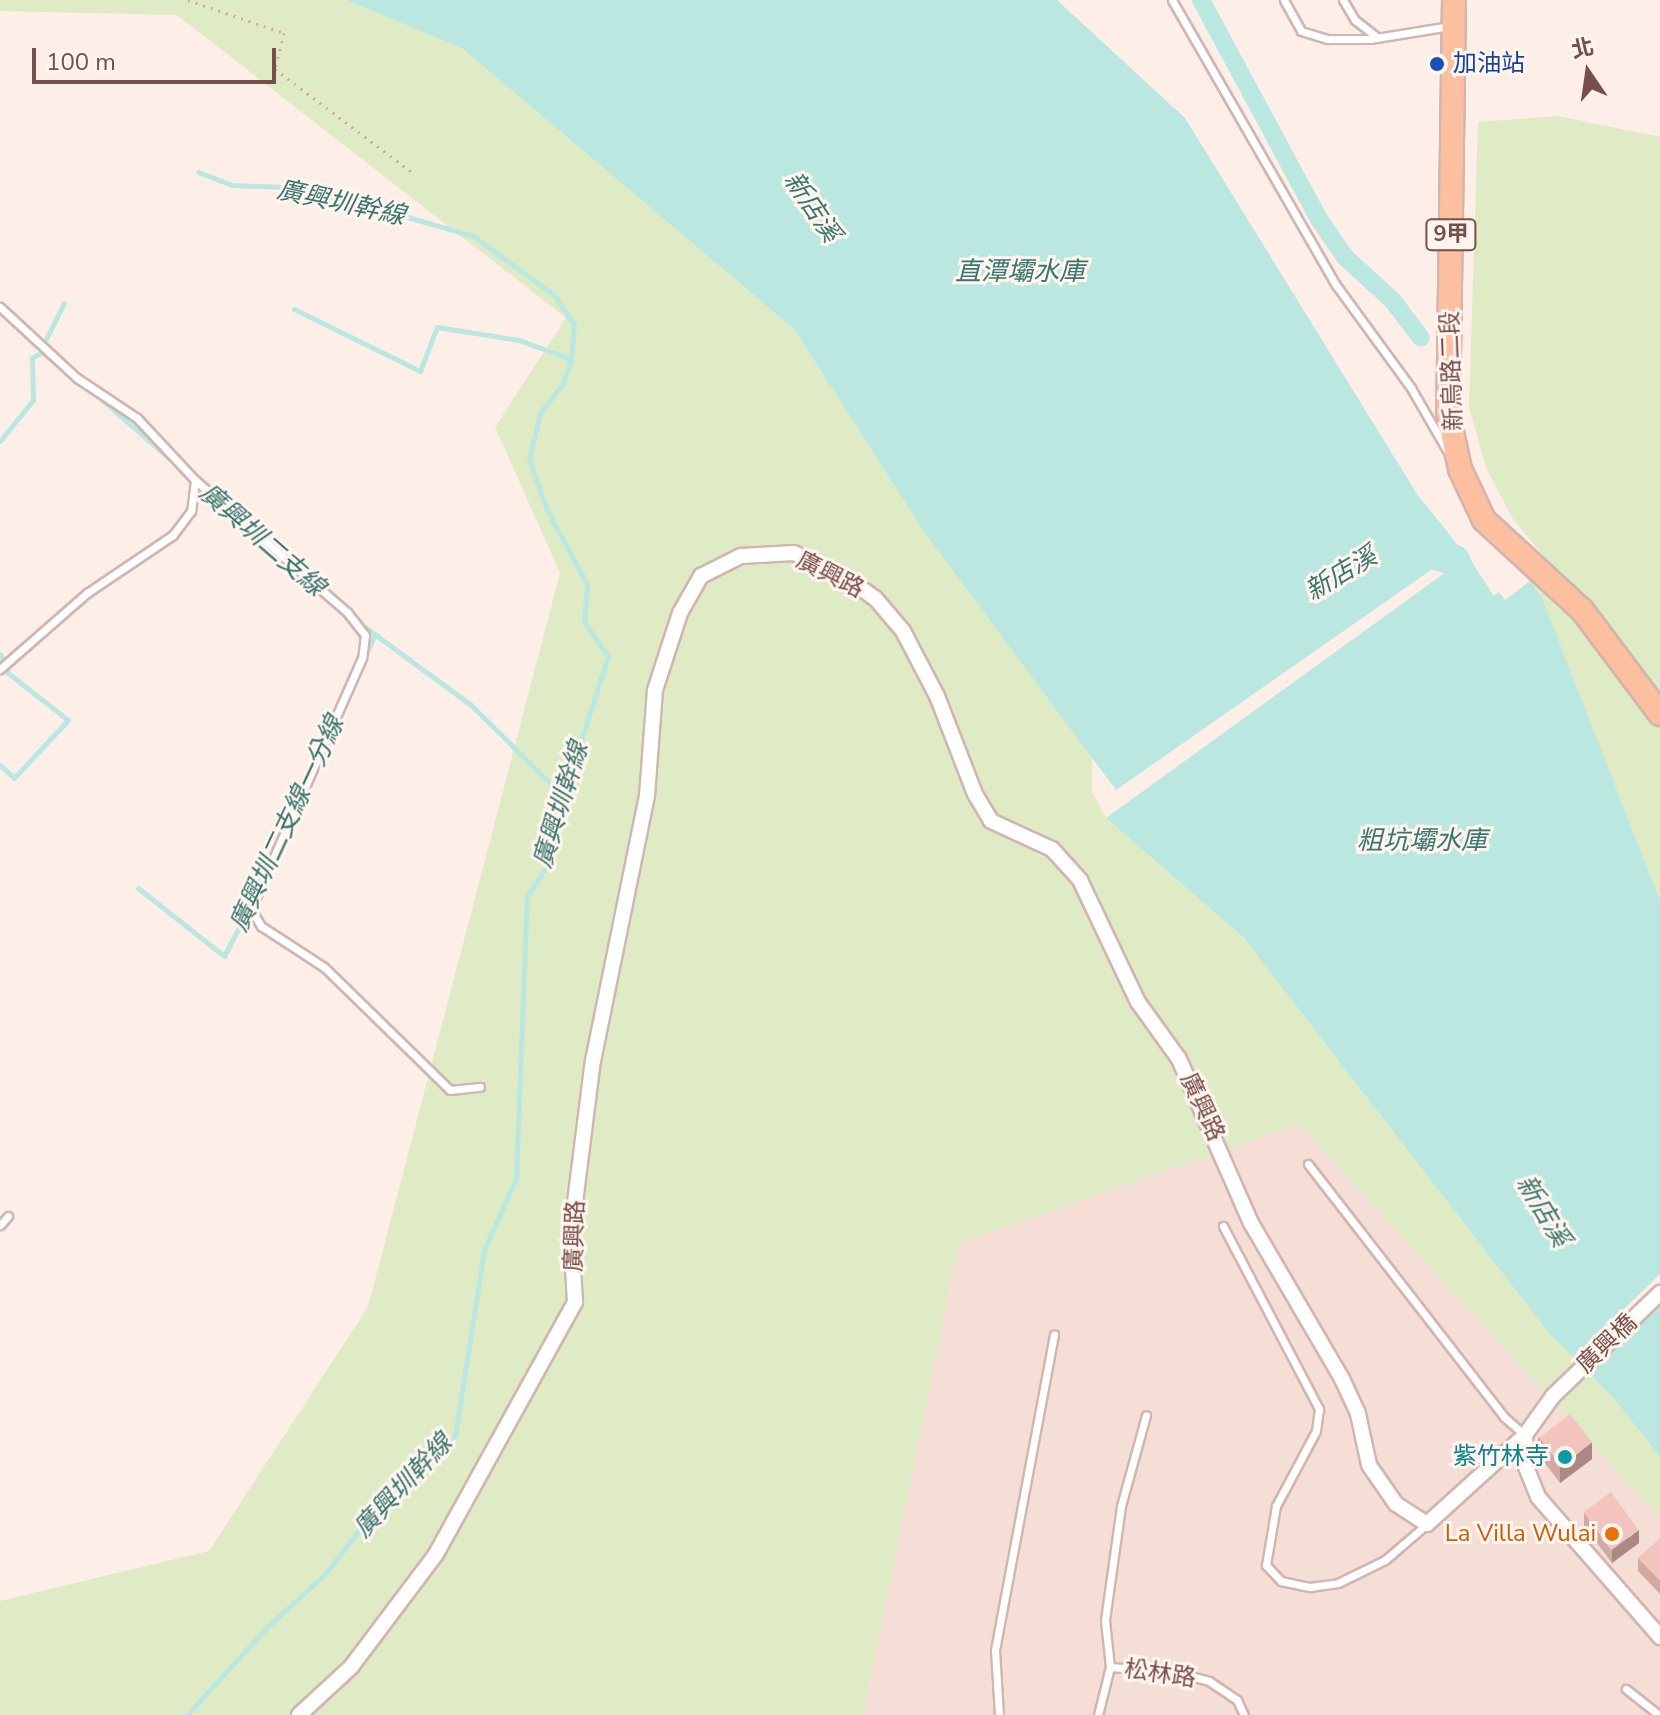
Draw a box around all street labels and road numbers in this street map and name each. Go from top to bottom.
road number: 9甲 [1425,217,1477,253]
street label: 新烏路二段 [1436,311,1468,431]
street label: 廣興路 [791,546,869,604]
street label: 廣興路 [1174,1068,1230,1146]
street label: 廣興路 [559,1200,591,1272]
street label: 廣興橋 [1571,1309,1643,1379]
street label: 松林路 [1122,1655,1198,1693]

